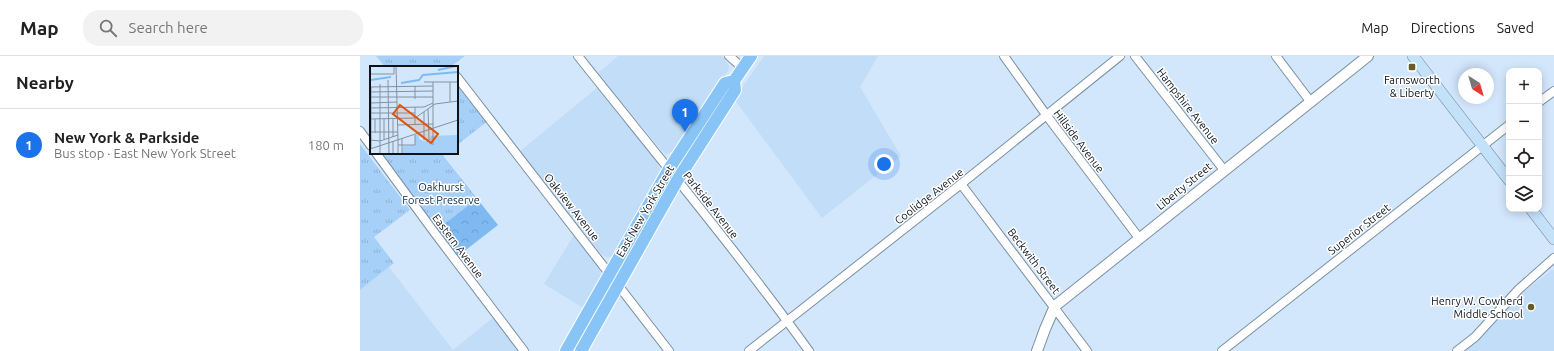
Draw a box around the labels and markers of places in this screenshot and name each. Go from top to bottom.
marker: Farnsworth & Liberty [1407,62,1417,72]
place label: Farnsworth & Liberty [1384,74,1440,99]
pin: 1 [672,99,698,132]
place label: Henry W. Cowherd Middle School [1431,295,1523,320]
marker: Henry W. Cowherd Middle School [1526,302,1536,312]

